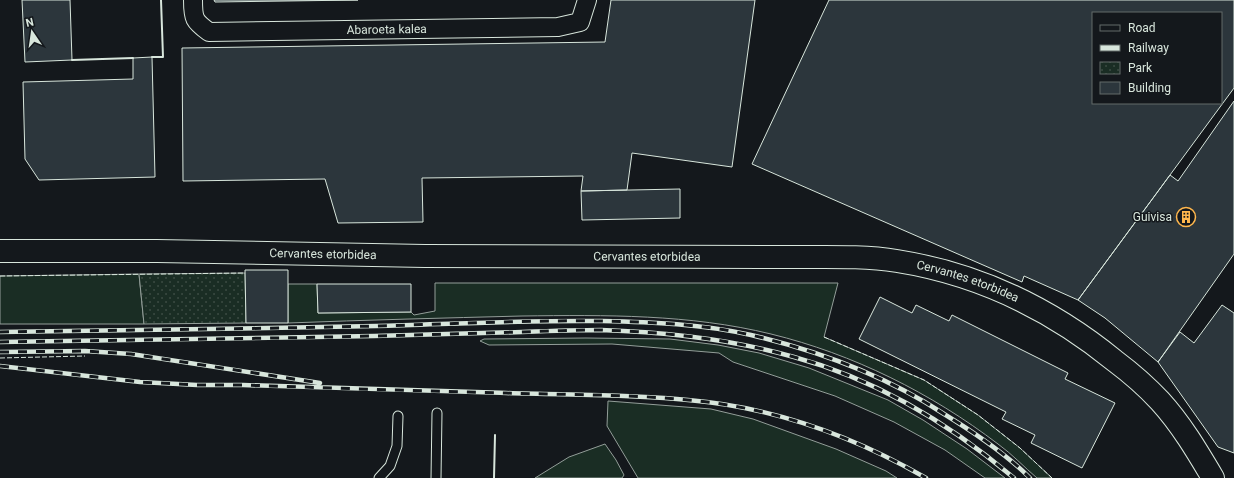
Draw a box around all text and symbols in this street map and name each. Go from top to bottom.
north arrow [12,12,52,52]
legend [1092,12,1222,104]
text: N [25,15,35,30]
text: Road [1128,21,1156,35]
street label: Abaroeta kalea [347,22,427,37]
text: Railway [1128,41,1169,55]
text: Park [1128,61,1153,75]
text: Building [1128,81,1171,95]
building icon: Guivisa [1175,206,1197,228]
place label: Guivisa [1133,210,1172,224]
street label: Cervantes etorbidea [269,246,377,262]
street label: Cervantes etorbidea [593,249,701,264]
street label: Cervantes etorbidea [915,258,1021,305]

